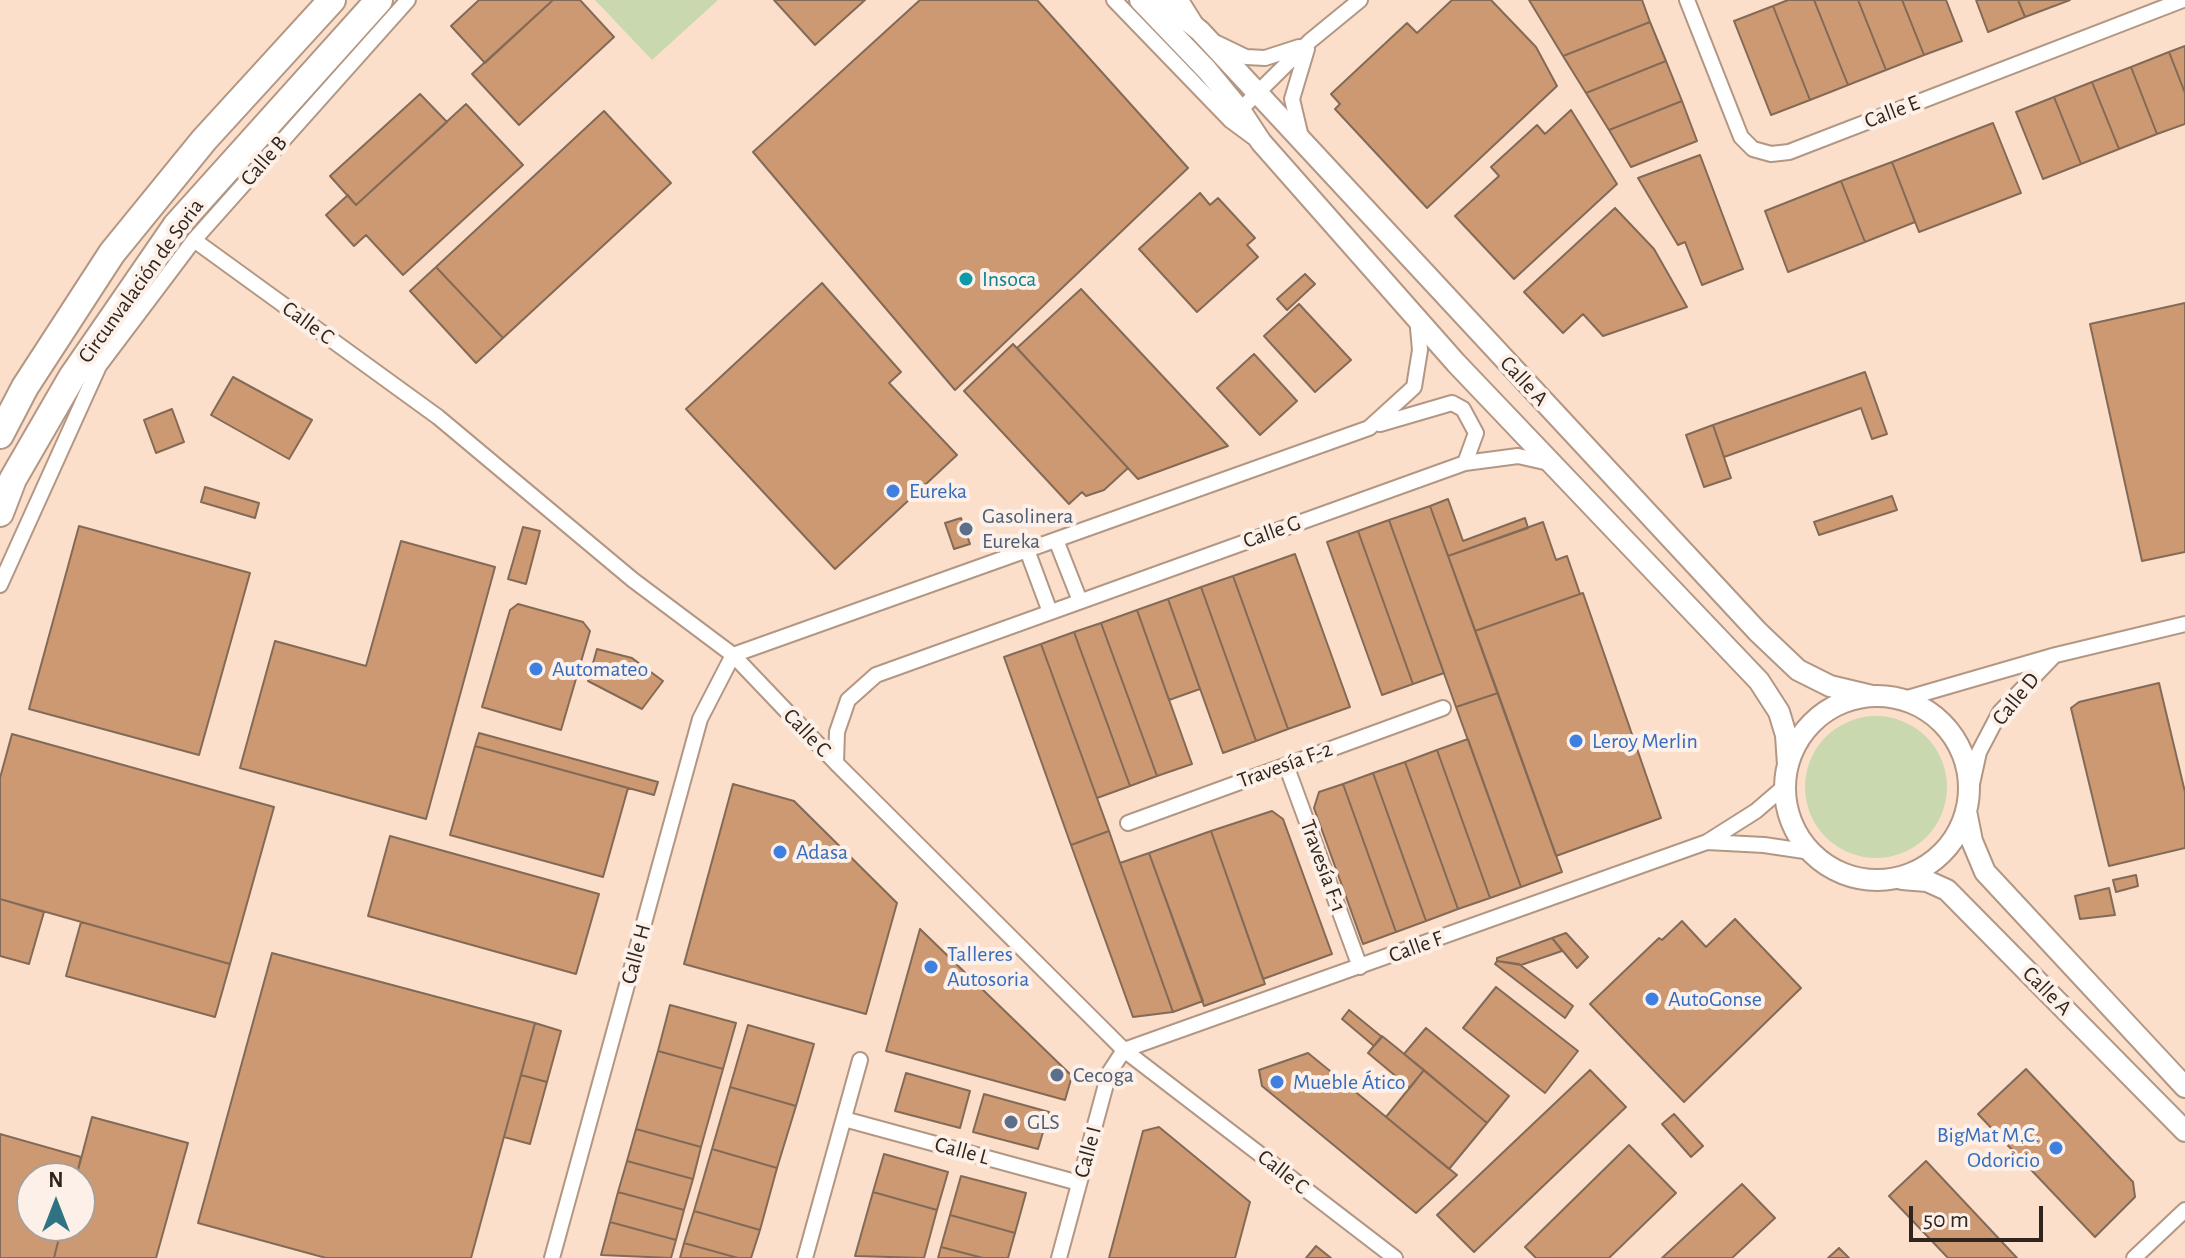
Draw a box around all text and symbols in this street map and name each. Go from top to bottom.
street label: Calle E [1861,89,1923,135]
street label: Calle B [235,130,293,192]
street label: Circunvalación de Soria [73,194,209,368]
place label: Insoca [982,266,1036,292]
marker: Insoca [957,270,975,288]
street label: Calle C [277,295,339,351]
street label: Calle A [1494,350,1554,412]
place label: Eureka [909,478,967,504]
marker: Eureka [884,482,902,500]
place label: Gasolinera Eureka [982,503,1073,554]
street label: Calle G [1240,509,1304,555]
marker: Gasolinera Eureka [957,520,975,538]
place label: Automateo [552,656,648,682]
marker: Automateo [527,660,545,678]
street label: Calle D [1987,667,2045,731]
street label: Calle C [777,703,837,763]
place label: Leroy Merlin [1592,728,1698,754]
marker: Leroy Merlin [1567,732,1585,750]
street label: Travesía F-2 [1234,736,1336,794]
street label: Travesía F-1 [1294,816,1352,916]
place label: Adasa [796,839,848,865]
marker: Adasa [771,843,789,861]
street label: Calle H [615,921,657,987]
street label: Calle F [1385,925,1447,969]
place label: Talleres Autosoria [947,941,1029,992]
marker: Talleres Autosoria [922,958,940,976]
street label: Calle A [2017,961,2077,1021]
place label: AutoGonse [1668,986,1762,1012]
marker: AutoGonse [1643,990,1661,1008]
place label: Cecoga [1073,1062,1134,1088]
marker: Cecoga [1048,1066,1066,1084]
place label: Mueble Ático [1293,1069,1406,1095]
marker: Mueble Ático [1268,1073,1286,1091]
place label: GLS [1027,1109,1060,1135]
marker: GLS [1002,1113,1020,1131]
place label: BigMat M.C. Odoricio [1937,1122,2040,1174]
street label: Calle I [1069,1123,1107,1181]
street label: Calle L [932,1131,992,1171]
marker: BigMat M.C. Odoricio [2047,1139,2065,1157]
street label: Calle C [1252,1144,1314,1200]
north arrow [16,1162,96,1242]
text: N [48,1169,64,1191]
scale bar [1913,1190,2047,1240]
text: 50 m [1923,1208,1969,1232]

